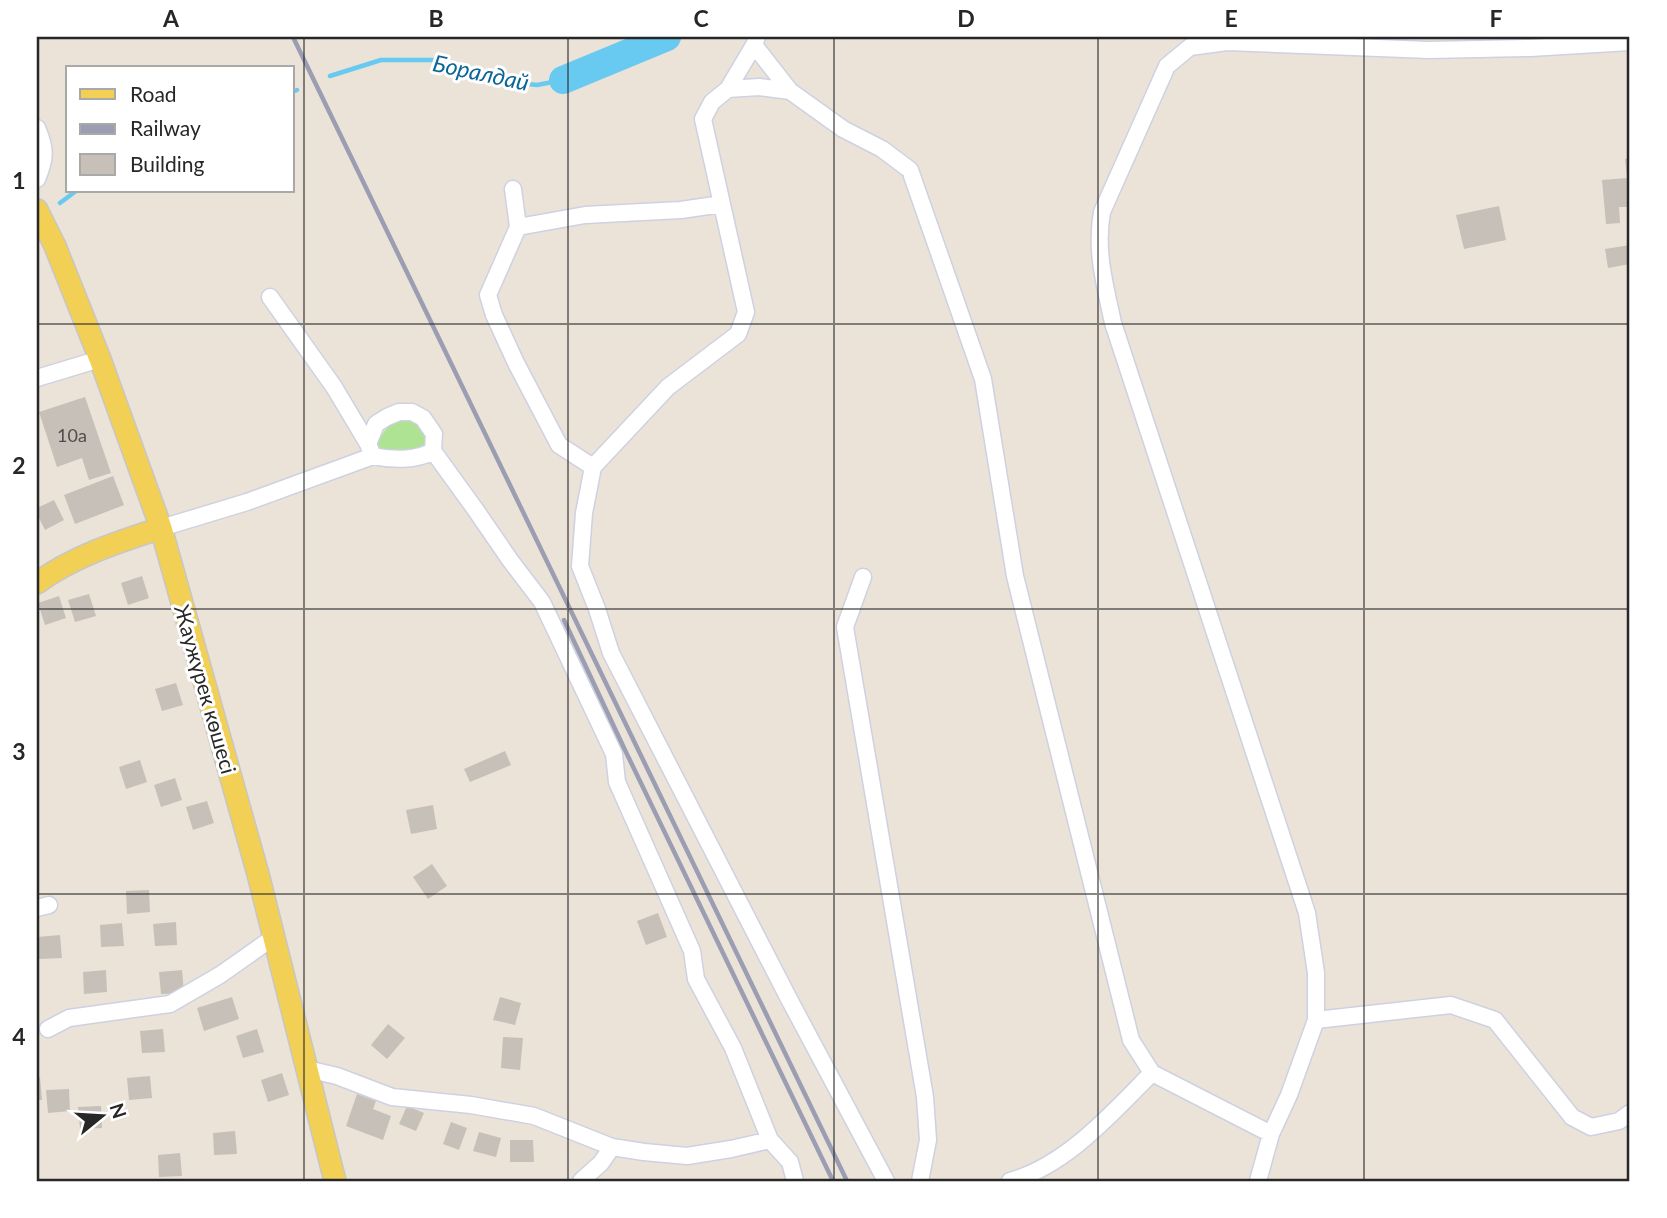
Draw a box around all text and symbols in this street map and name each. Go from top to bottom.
text: A [162,4,180,32]
text: B [428,4,444,32]
text: C [693,4,709,32]
text: D [957,4,975,32]
text: E [1224,4,1238,32]
text: F [1489,4,1503,32]
water label: Боралдай [430,48,532,96]
legend [66,66,294,192]
text: Road [130,81,177,106]
text: Railway [130,115,201,140]
text: Building [130,151,205,176]
text: 1 [12,166,26,194]
house number: 10а [57,424,87,446]
text: 2 [12,451,26,479]
street label: Жаужүрек көшесі [170,602,242,776]
text: 3 [12,737,26,765]
text: 4 [12,1022,26,1050]
north arrow [66,1082,136,1152]
text: N [105,1100,132,1121]

